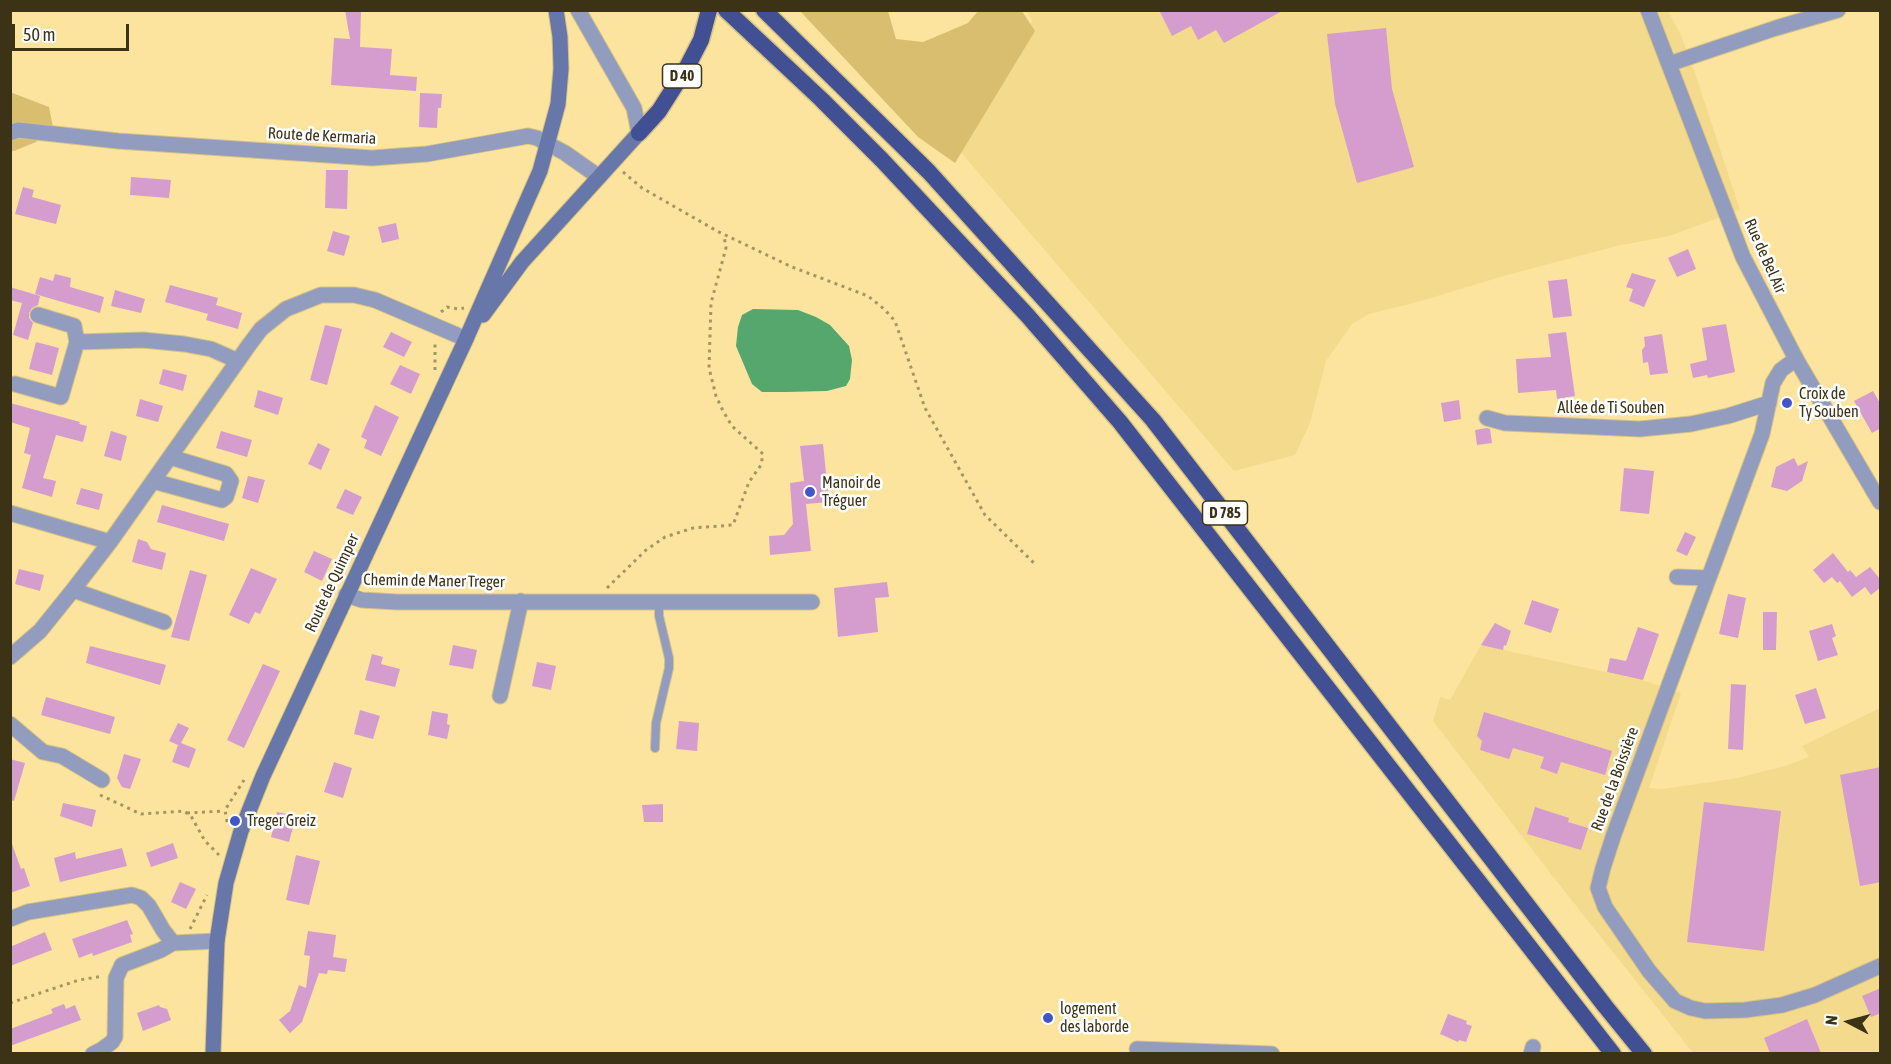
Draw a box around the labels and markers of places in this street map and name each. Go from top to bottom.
place label: Croix de Ty Souben [1799,384,1859,422]
marker: Croix de Ty Souben [1780,396,1794,410]
place label: Manoir de Tréguer [822,473,881,511]
marker: Manoir de Tréguer [803,485,817,499]
place label: Treger Greiz [247,811,316,831]
marker: Treger Greiz [228,814,242,828]
place label: logement des laborde [1060,999,1129,1037]
marker: logement des laborde [1041,1011,1055,1025]

